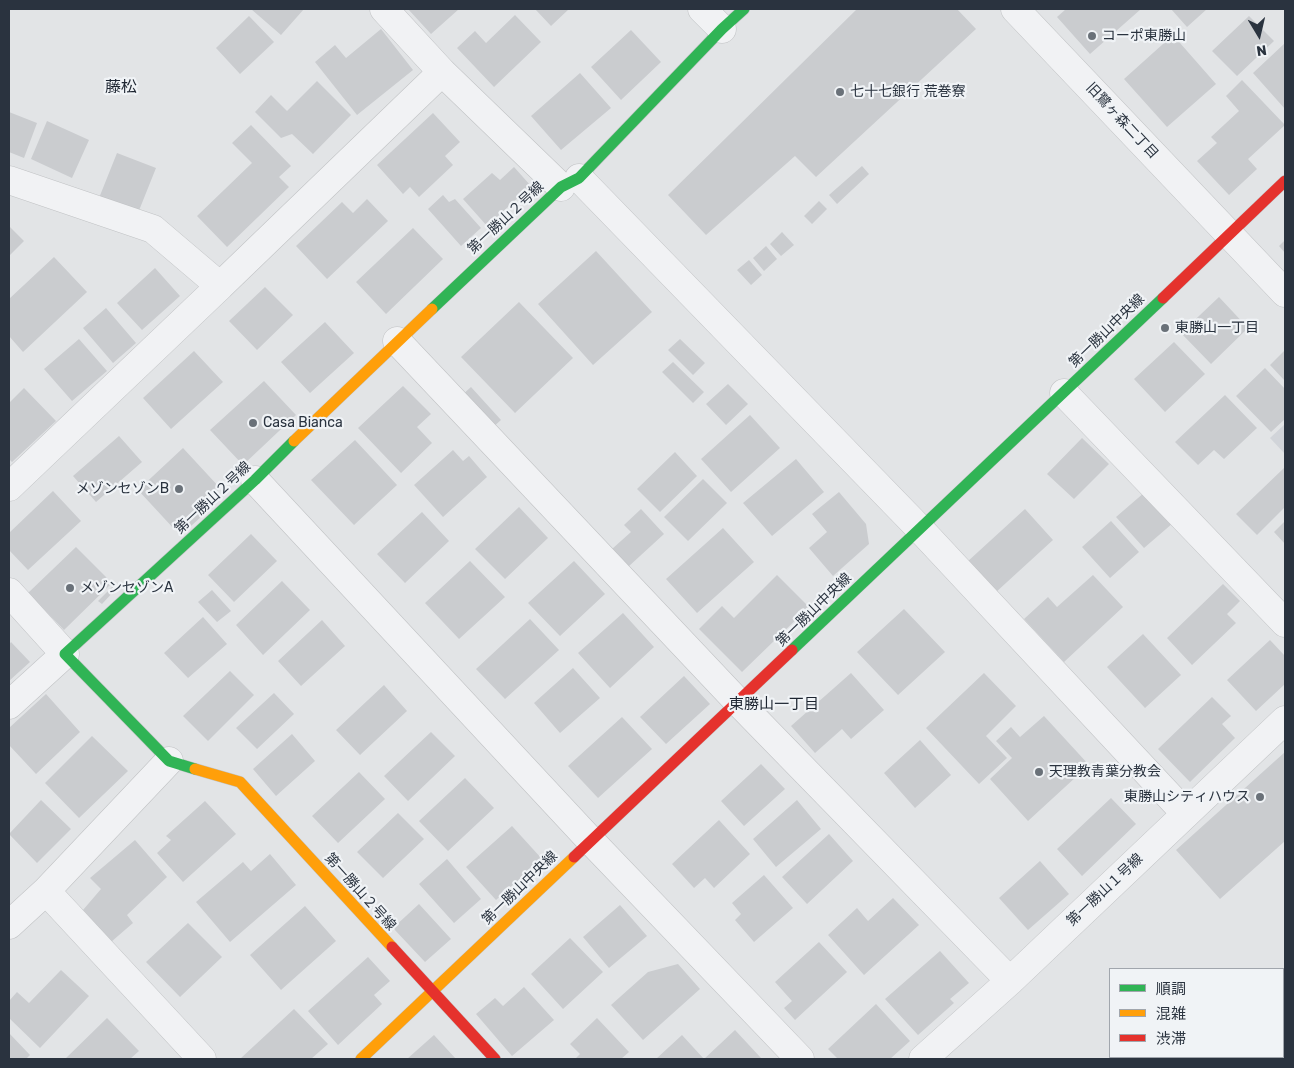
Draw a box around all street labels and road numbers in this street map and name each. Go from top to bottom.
street label: 旧鷺ヶ森二丁目 [1082,79,1162,163]
street label: 第一勝山２号線 [464,178,548,258]
street label: 第一勝山中央線 [1066,291,1148,371]
street label: 第一勝山２号線 [171,458,255,538]
street label: 第一勝山中央線 [773,570,855,650]
street label: 第一勝山中央線 [479,848,561,928]
street label: 第一勝山２号線 [321,850,399,934]
street label: 第一勝山１号線 [1063,850,1147,930]

